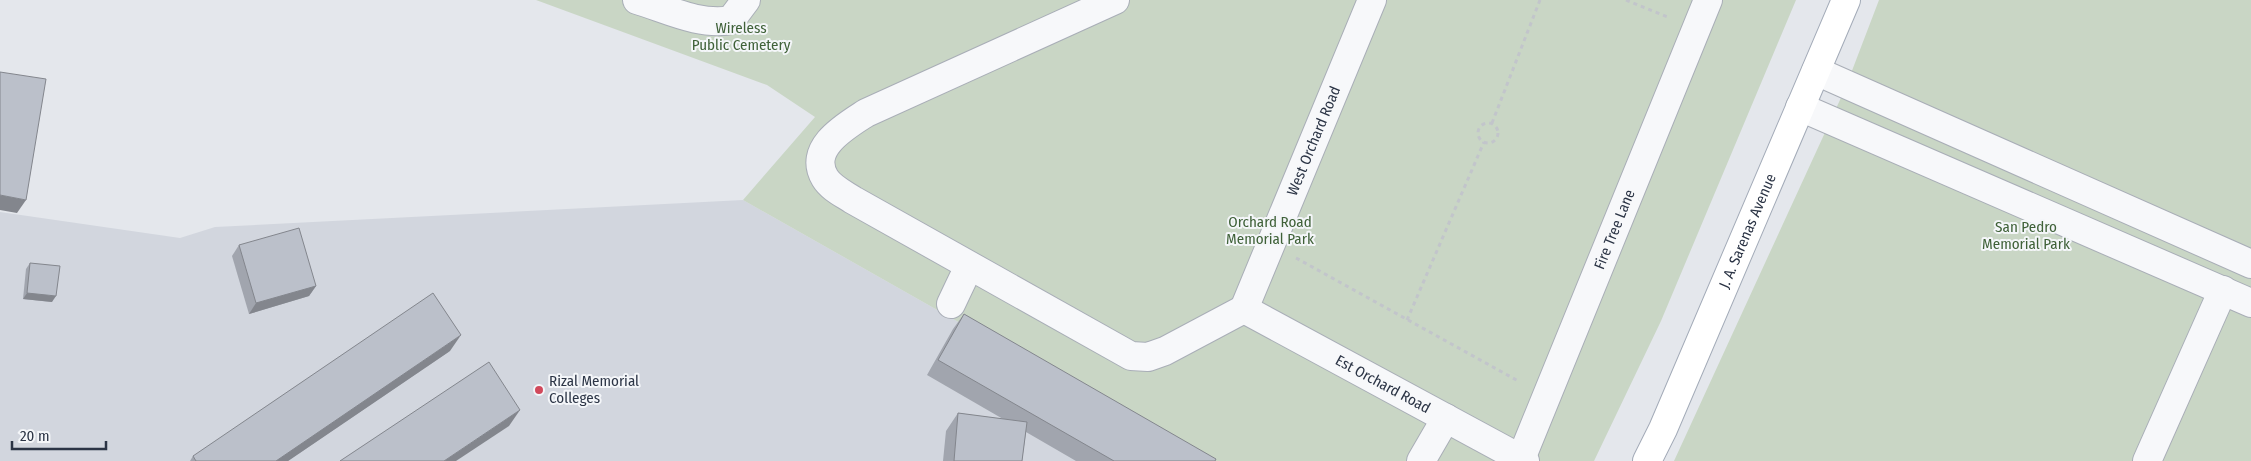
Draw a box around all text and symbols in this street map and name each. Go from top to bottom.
park label: Wireless Public Cemetery [692,19,791,54]
street label: West Orchard Road [1283,83,1344,198]
street label: J. A. Sarenas Avenue [1715,171,1780,291]
street label: Fire Tree Lane [1590,187,1639,272]
park label: Orchard Road Memorial Park [1226,213,1314,248]
park label: San Pedro Memorial Park [1982,218,2070,253]
street label: Est Orchard Road [1332,351,1434,417]
place label: Rizal Memorial Colleges [549,372,639,407]
marker: Rizal Memorial Colleges [533,384,545,396]
scale bar [12,418,106,450]
text: 20 m [20,427,50,445]

